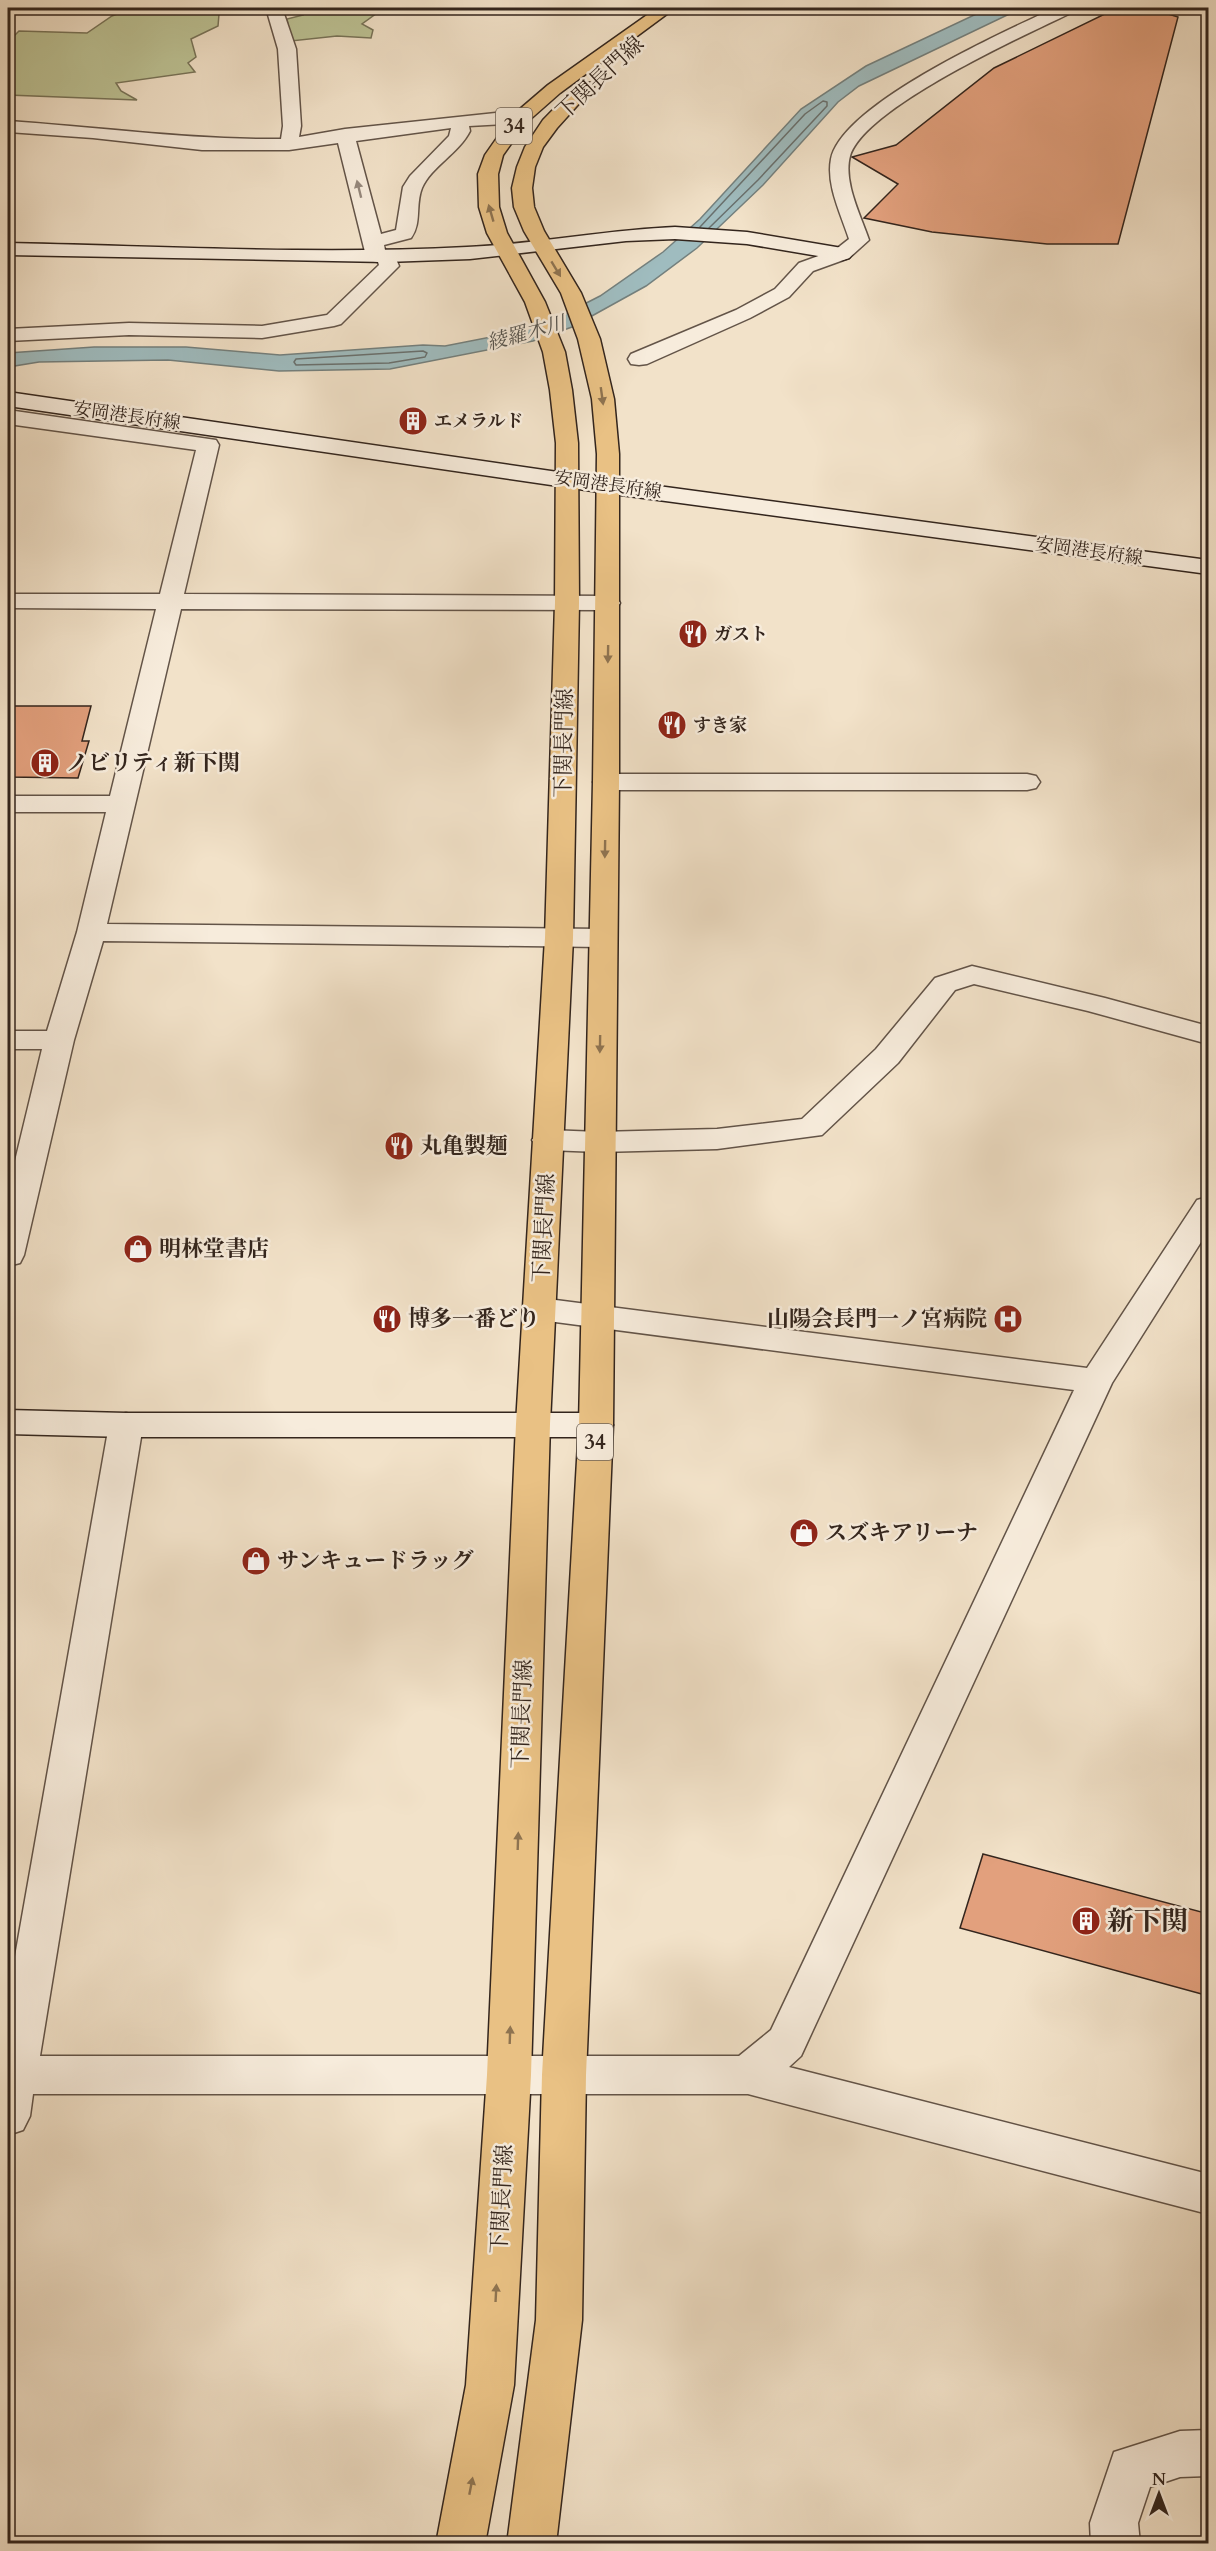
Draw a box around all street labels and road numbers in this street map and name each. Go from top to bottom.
street label: 下関長門線 [550,30,650,126]
road number: 34 [496,108,532,144]
street label: 安岡港長府線 [72,396,182,436]
street label: 安岡港長府線 [553,465,663,505]
street label: 安岡港長府線 [1034,531,1144,571]
street label: 下関長門線 [548,688,580,798]
street label: 下関長門線 [526,1172,562,1284]
road number: 34 [577,1424,613,1460]
street label: 下関長門線 [505,1659,539,1769]
street label: 下関長門線 [484,2143,520,2255]

